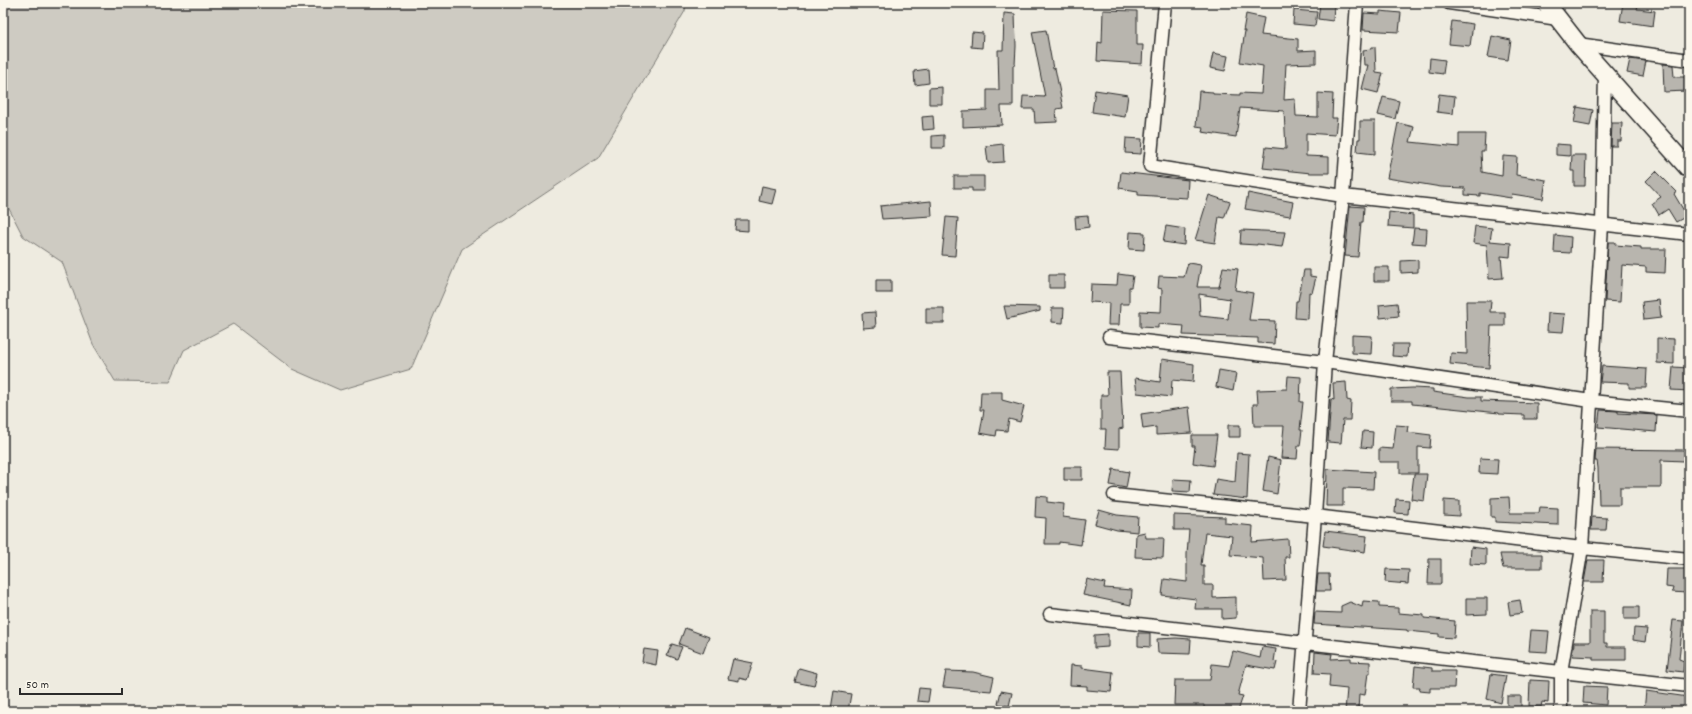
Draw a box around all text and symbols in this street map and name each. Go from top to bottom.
scale bar [20,670,122,696]
text: 50 m [26,677,49,694]

